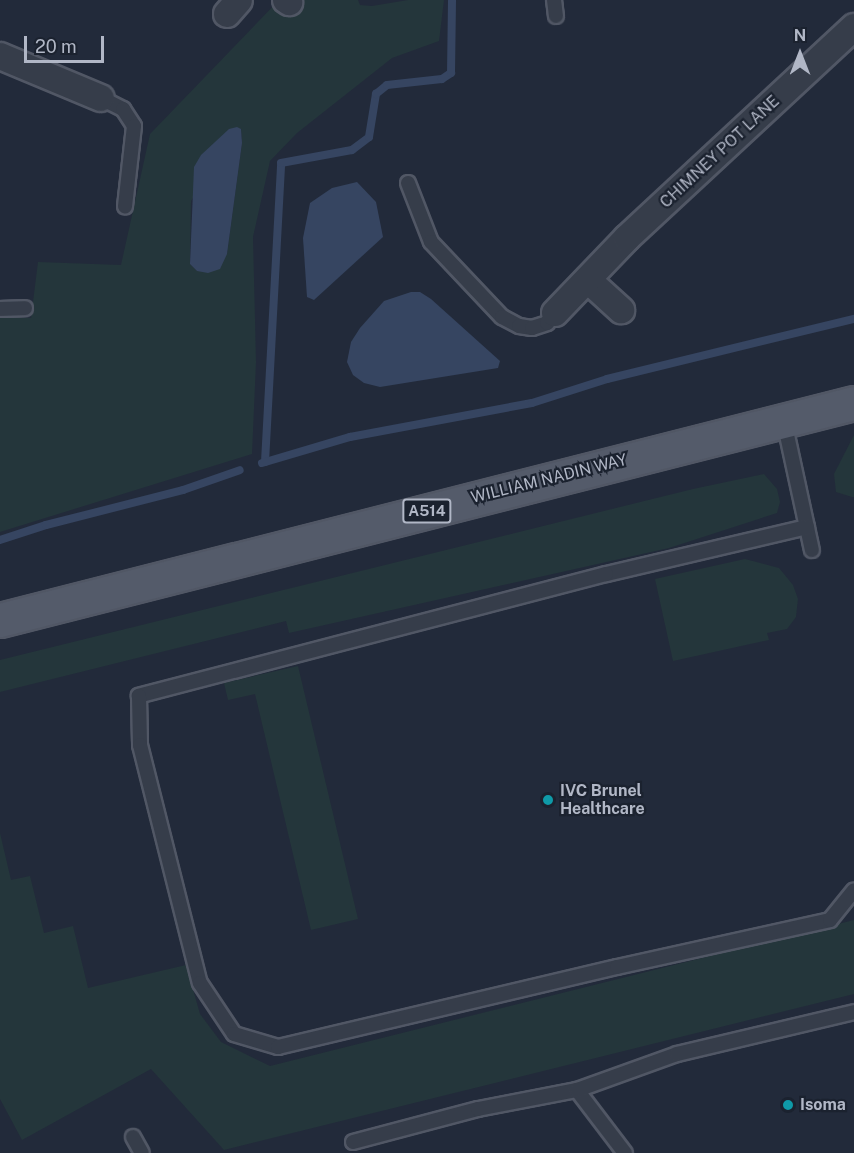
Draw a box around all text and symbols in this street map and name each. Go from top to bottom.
scale bar [27,24,106,62]
north arrow [770,24,830,84]
text: N [794,26,806,45]
text: 20 m [35,36,77,57]
street label: CHIMNEY POT LANE [656,92,784,212]
street label: WILLIAM NADIN WAY [469,450,629,508]
road number: A514 [402,499,452,523]
place label: IVC Brunel Healthcare [560,781,645,819]
marker: IVC Brunel Healthcare [541,793,555,807]
place label: Isoma [800,1095,846,1115]
marker: Isoma [781,1098,795,1112]

